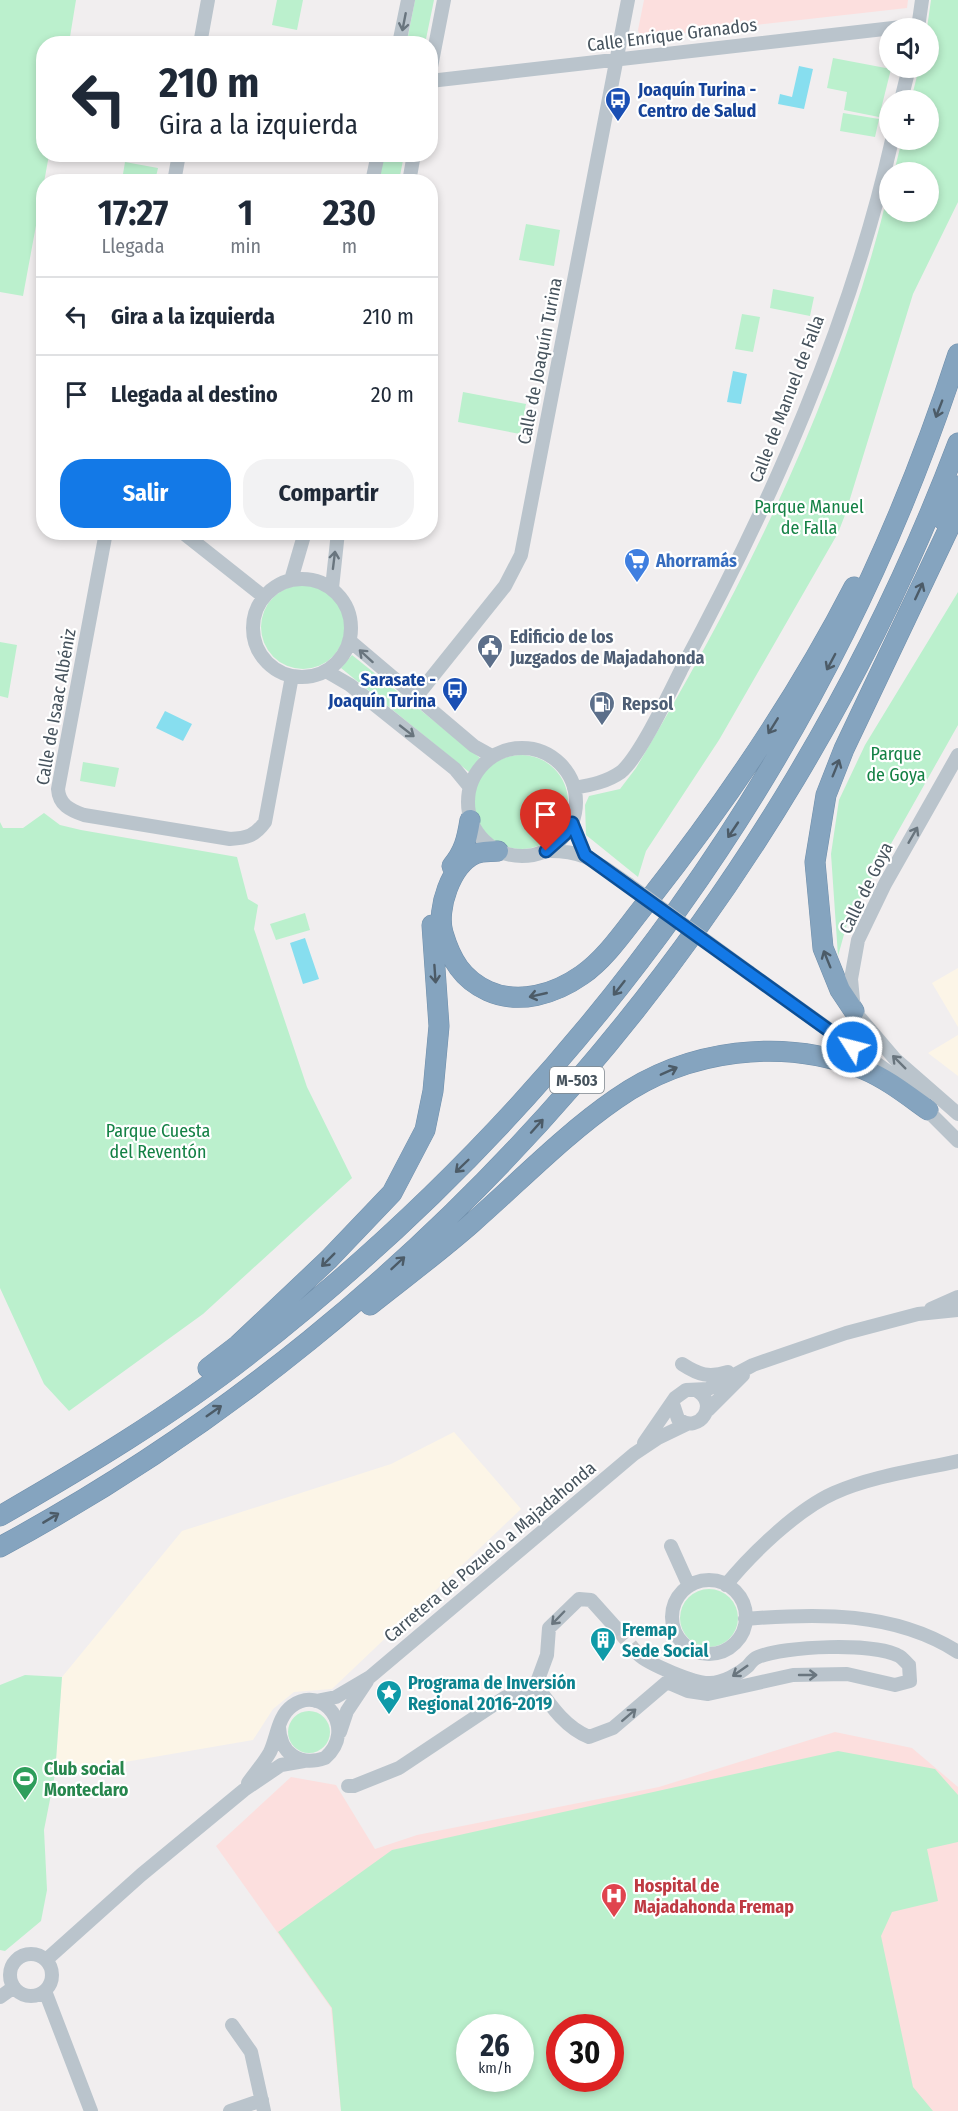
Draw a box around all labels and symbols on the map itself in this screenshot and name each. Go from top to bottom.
one-way arrow [398,11,409,31]
street label: Calle Enrique Granados [586,14,758,56]
place label: Joaquín Turina - Centro de Salud [637,79,756,122]
bus stop icon: Joaquín Turina - Centro de Salud [603,85,633,123]
street label: Calle de Joaquín Turina [513,276,567,446]
street label: Calle de Manuel de Falla [745,312,829,486]
one-way arrow [933,399,944,418]
park label: Parque Manuel de Falla [754,496,864,539]
supermarket icon: Ahorramás [622,546,652,584]
place label: Ahorramás [655,550,737,572]
one-way arrow [329,551,340,571]
one-way arrow [913,583,925,601]
place label: Edificio de los Juzgados de Majadahonda [509,626,705,669]
street label: Calle de Isaac Albéniz [31,627,81,787]
public building icon: Edificio de los Juzgados de Majadahonda [475,632,505,670]
one-way arrow [359,649,374,663]
one-way arrow [825,653,837,670]
place label: Sarasate - Joaquín Turina [327,669,436,712]
bus stop icon: Sarasate - Joaquín Turina [440,675,470,713]
fuel station icon: Repsol [587,689,617,727]
place label: Repsol [622,693,673,715]
one-way arrow [766,717,778,734]
one-way arrow [398,724,414,737]
park label: Parque de Goya [866,743,926,786]
one-way arrow [831,759,842,778]
pin [520,789,571,851]
one-way arrow [727,822,739,838]
one-way arrow [907,827,919,844]
street label: Calle de Goya [834,838,898,937]
one-way arrow [821,950,832,969]
one-way arrow [430,964,441,984]
one-way arrow [613,980,626,996]
one-way arrow [529,989,548,1001]
position arrow [820,1015,884,1079]
one-way arrow [891,1054,906,1069]
one-way arrow [660,1064,678,1076]
road number: M-503 [550,1067,604,1093]
one-way arrow [530,1119,544,1134]
park label: Parque Cuesta del Reventón [106,1120,211,1163]
one-way arrow [455,1159,470,1173]
one-way arrow [320,1253,335,1268]
one-way arrow [391,1256,406,1270]
one-way arrow [205,1405,221,1417]
street label: Carretera de Pozuelo a Majadahonda [380,1457,601,1647]
one-way arrow [42,1512,59,1524]
one-way arrow [551,1611,565,1626]
place label: Fremap Sede Social [622,1619,708,1662]
building icon: Fremap Sede Social [588,1625,618,1663]
one-way arrow [733,1665,749,1677]
one-way arrow [797,1669,817,1681]
place label: Programa de Inversión Regional 2016-2019 [408,1672,576,1715]
place icon: Programa de Inversión Regional 2016-2019 [374,1678,404,1716]
one-way arrow [621,1708,636,1722]
place label: Club social Monteclaro [44,1758,129,1801]
sports icon: Club social Monteclaro [10,1764,40,1802]
place label: Hospital de Majadahonda Fremap [634,1875,794,1918]
hospital icon: Hospital de Majadahonda Fremap [599,1881,629,1919]
speed limit sign: 30 [546,2014,624,2092]

